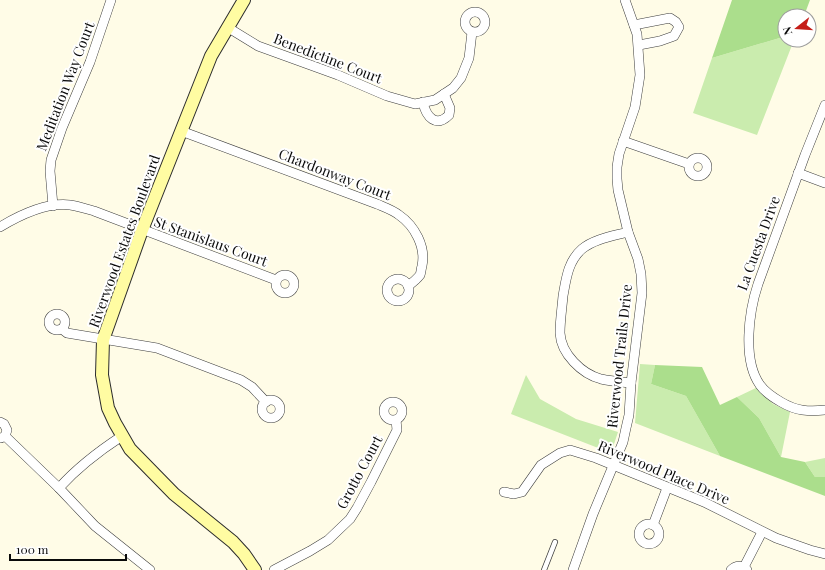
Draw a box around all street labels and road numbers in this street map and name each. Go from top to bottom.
street label: Meditation Way Court [32,18,99,153]
street label: Benedictine Court [271,29,386,88]
street label: Chardonway Court [276,144,395,205]
street label: Riverwood Estates Boulevard [84,152,164,330]
street label: La Cuesta Drive [732,193,784,293]
street label: St Stanislaus Court [152,212,271,271]
street label: Riverwood Trails Drive [602,283,636,429]
street label: Grotto Court [332,431,387,512]
street label: Riverwood Place Drive [595,436,733,508]

